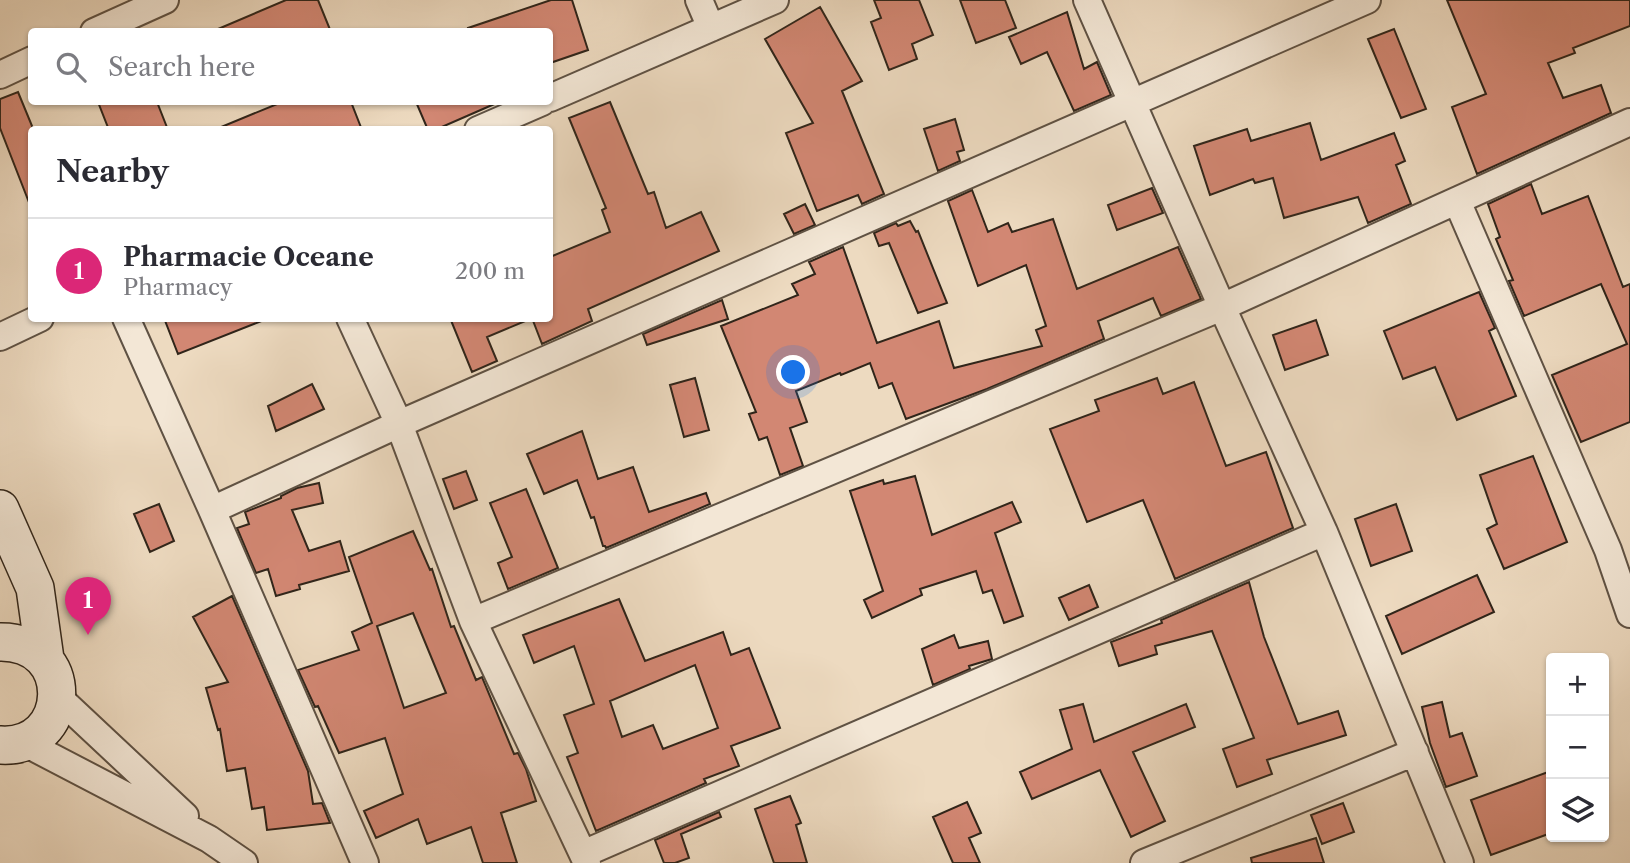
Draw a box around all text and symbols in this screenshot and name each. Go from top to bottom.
search box [28,28,553,105]
icon: search [52,48,90,86]
text: Search here [108,51,255,83]
text: Nearby [56,153,169,190]
text: Pharmacie Oceane [123,241,374,273]
text: 1 [74,257,84,285]
text: 200 m [455,257,525,285]
text: Pharmacy [123,273,233,301]
your location [776,355,810,389]
pin: 1 [65,577,111,635]
map controls [1546,653,1609,842]
button: + [1546,653,1609,716]
button: − [1546,716,1609,779]
button: layers [1546,779,1609,842]

